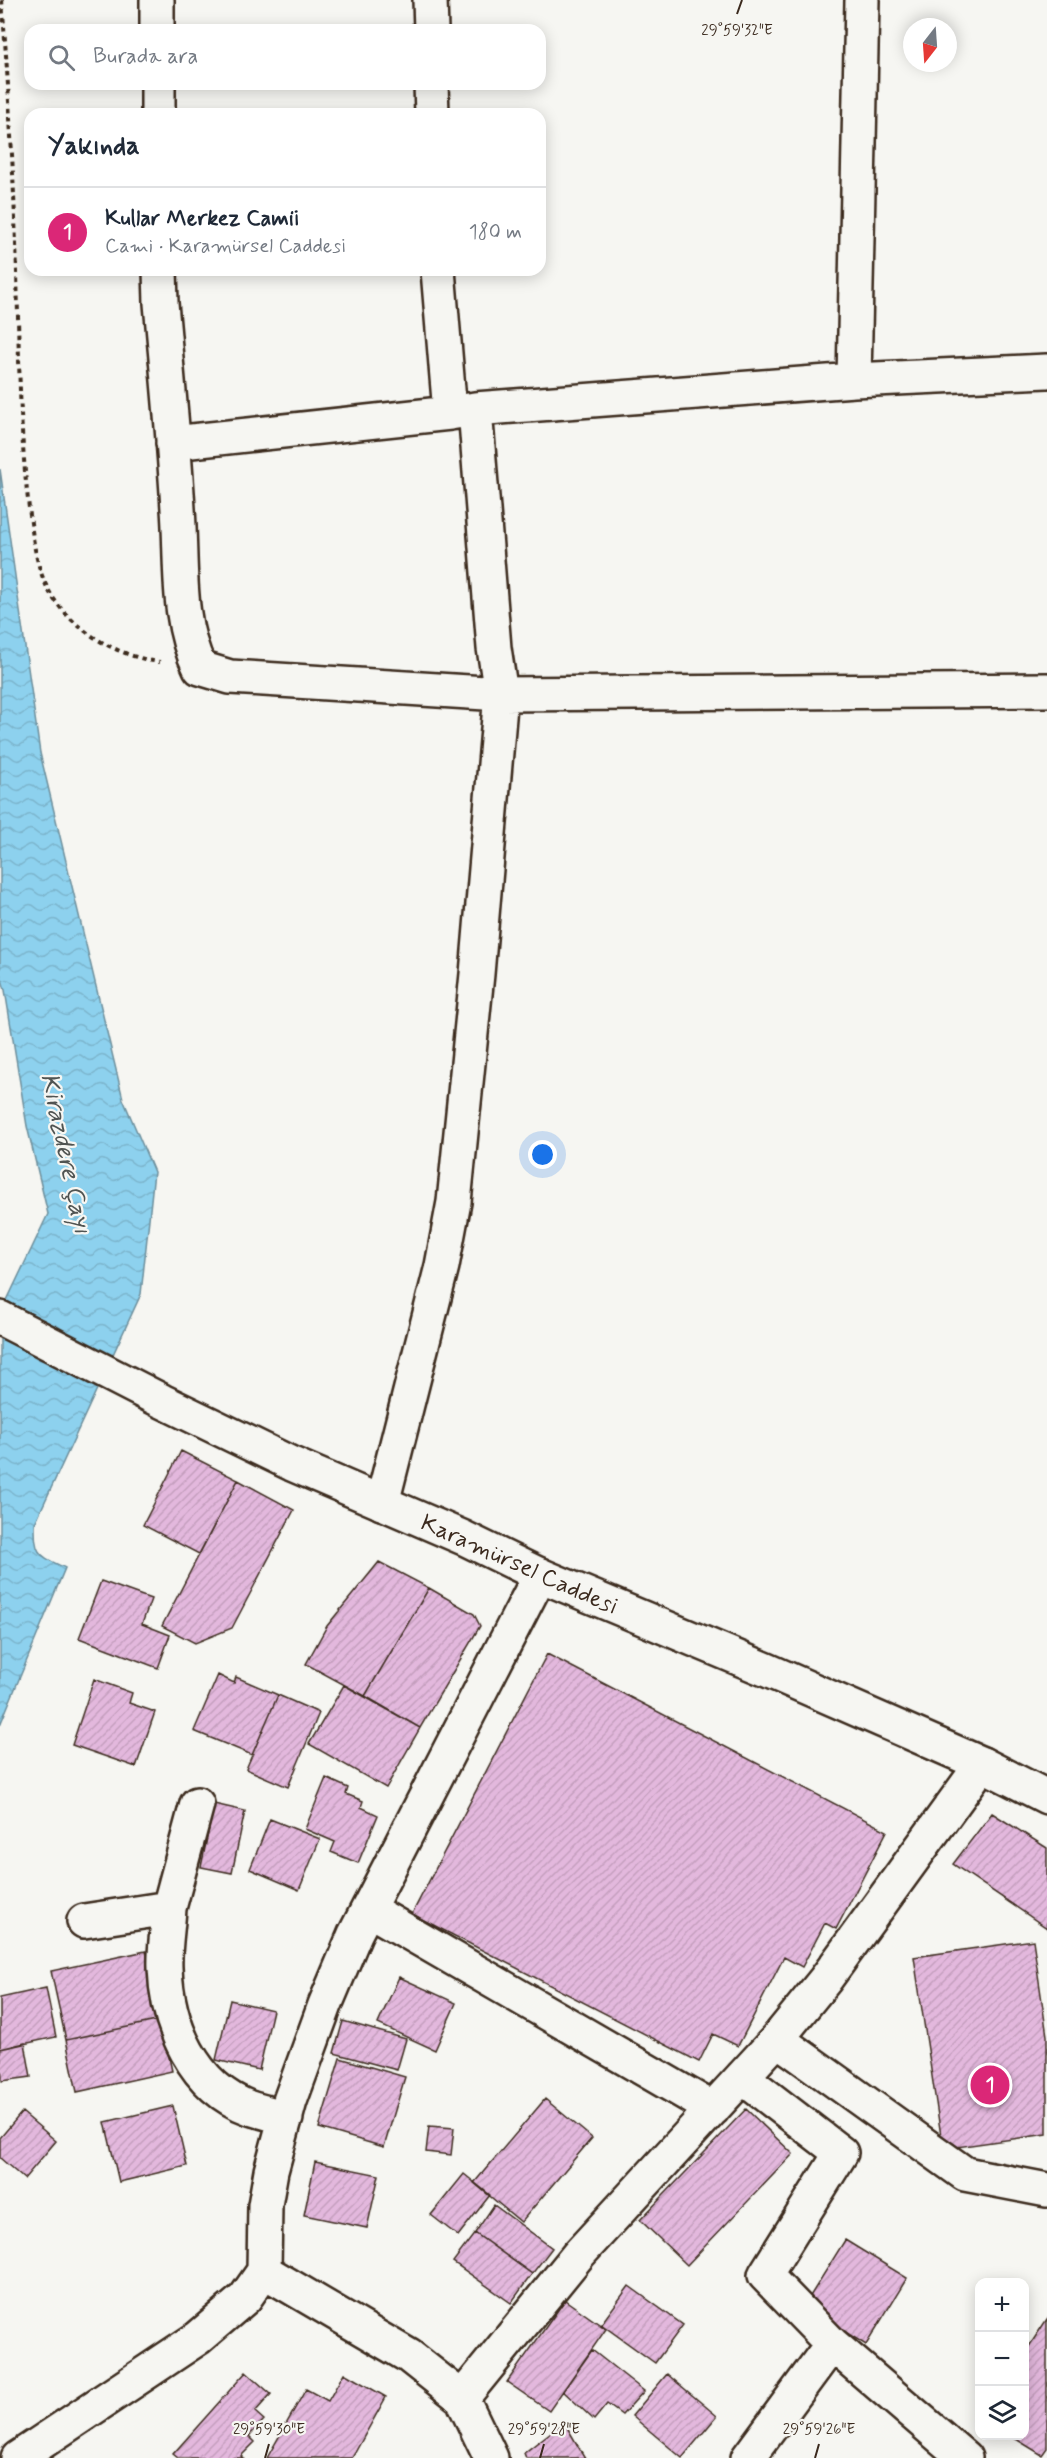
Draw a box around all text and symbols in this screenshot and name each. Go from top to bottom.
north arrow [903,18,957,72]
text: 29°59'32"E [701,21,773,41]
search box [24,24,546,90]
icon: search [45,41,78,74]
text: Burada ara [93,43,198,71]
text: Yakında [48,130,140,164]
text: Kullar Merkez Camii [105,205,300,233]
text: 1 [63,219,72,246]
text: 180 m [469,219,522,246]
text: Cami · Karamürsel Caddesi [105,233,347,260]
water label: Kirazdere Çayı [31,1070,99,1237]
your location [528,1140,557,1169]
street label: Karamürsel Caddesi [416,1508,623,1623]
pin: 1 [970,2062,1010,2108]
map controls [975,2278,1029,2440]
button: + [975,2278,1029,2332]
button: − [975,2332,1029,2386]
button: layers [975,2386,1029,2440]
text: 29°59'30"E [233,2420,305,2440]
text: 29°59'28"E [508,2420,580,2440]
text: 29°59'26"E [783,2420,855,2440]

